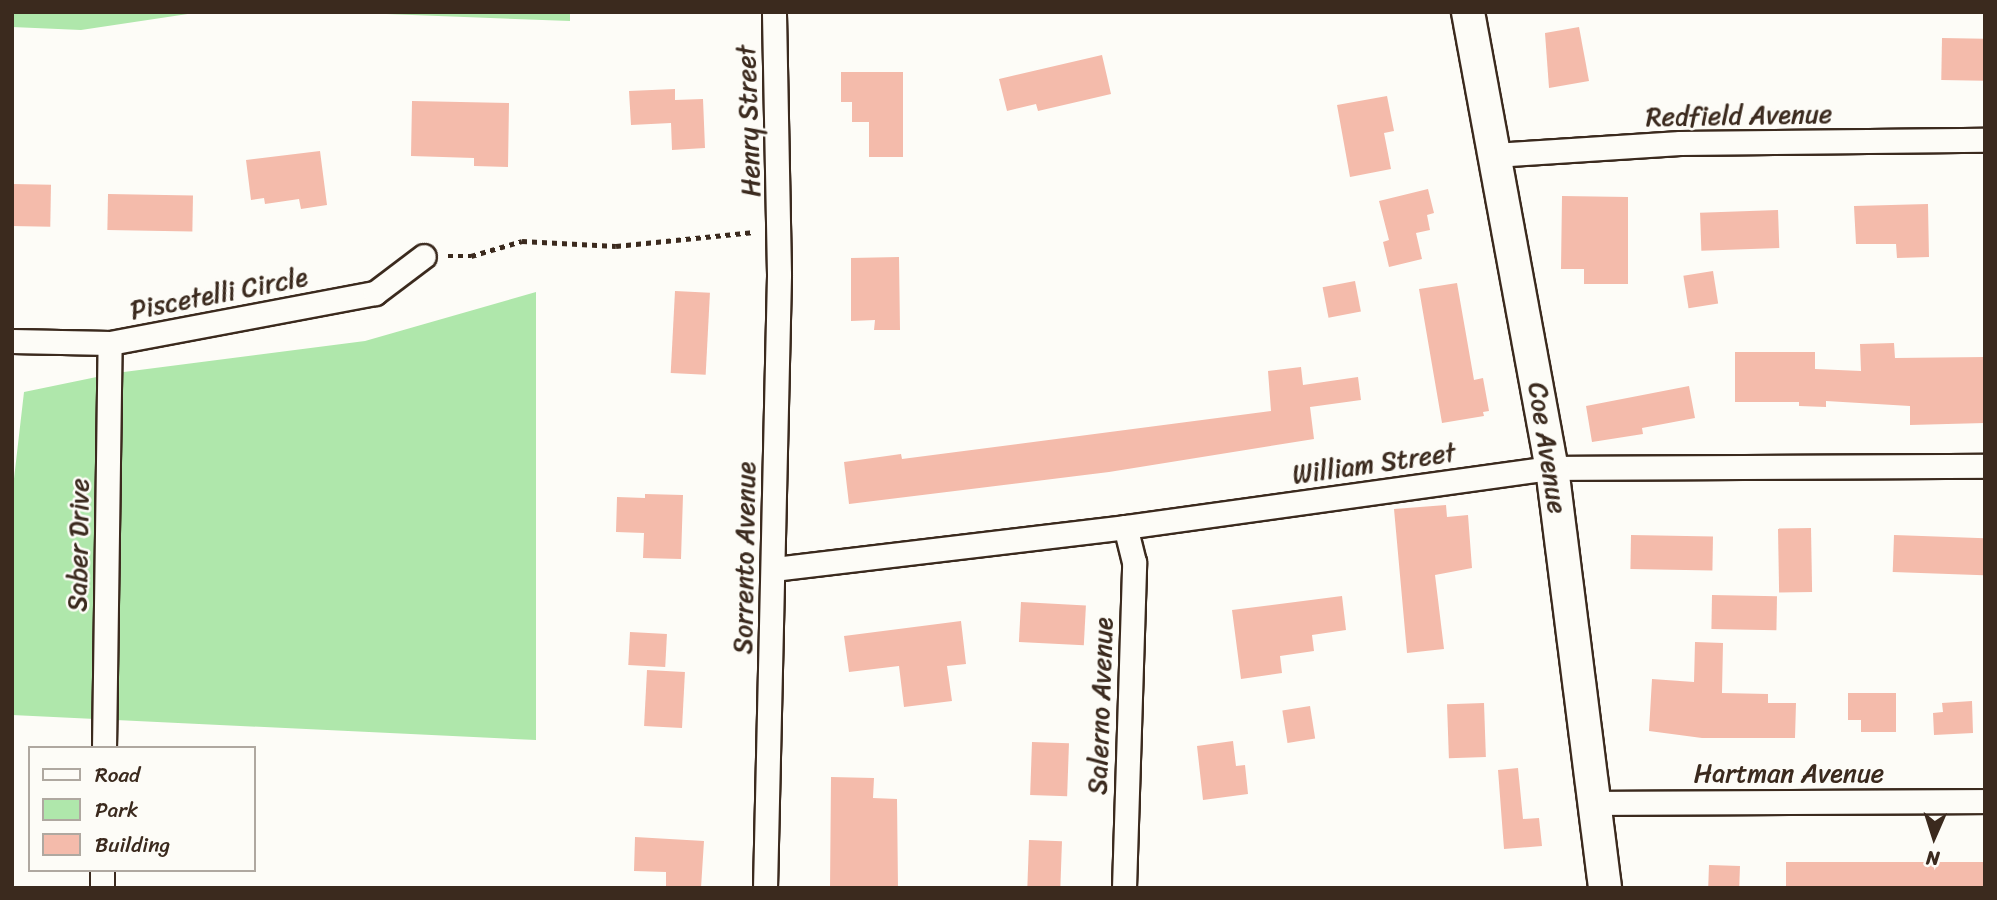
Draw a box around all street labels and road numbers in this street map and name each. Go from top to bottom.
street label: Henry Street [731,44,767,198]
street label: Redfield Avenue [1646,99,1832,133]
street label: Piscetelli Circle [127,261,311,327]
street label: Coe Avenue [1521,380,1573,516]
street label: William Street [1290,437,1458,491]
street label: Sorrento Avenue [728,462,762,654]
street label: Saber Drive [62,478,96,612]
street label: Salerno Avenue [1082,617,1120,795]
street label: Hartman Avenue [1694,758,1884,790]

